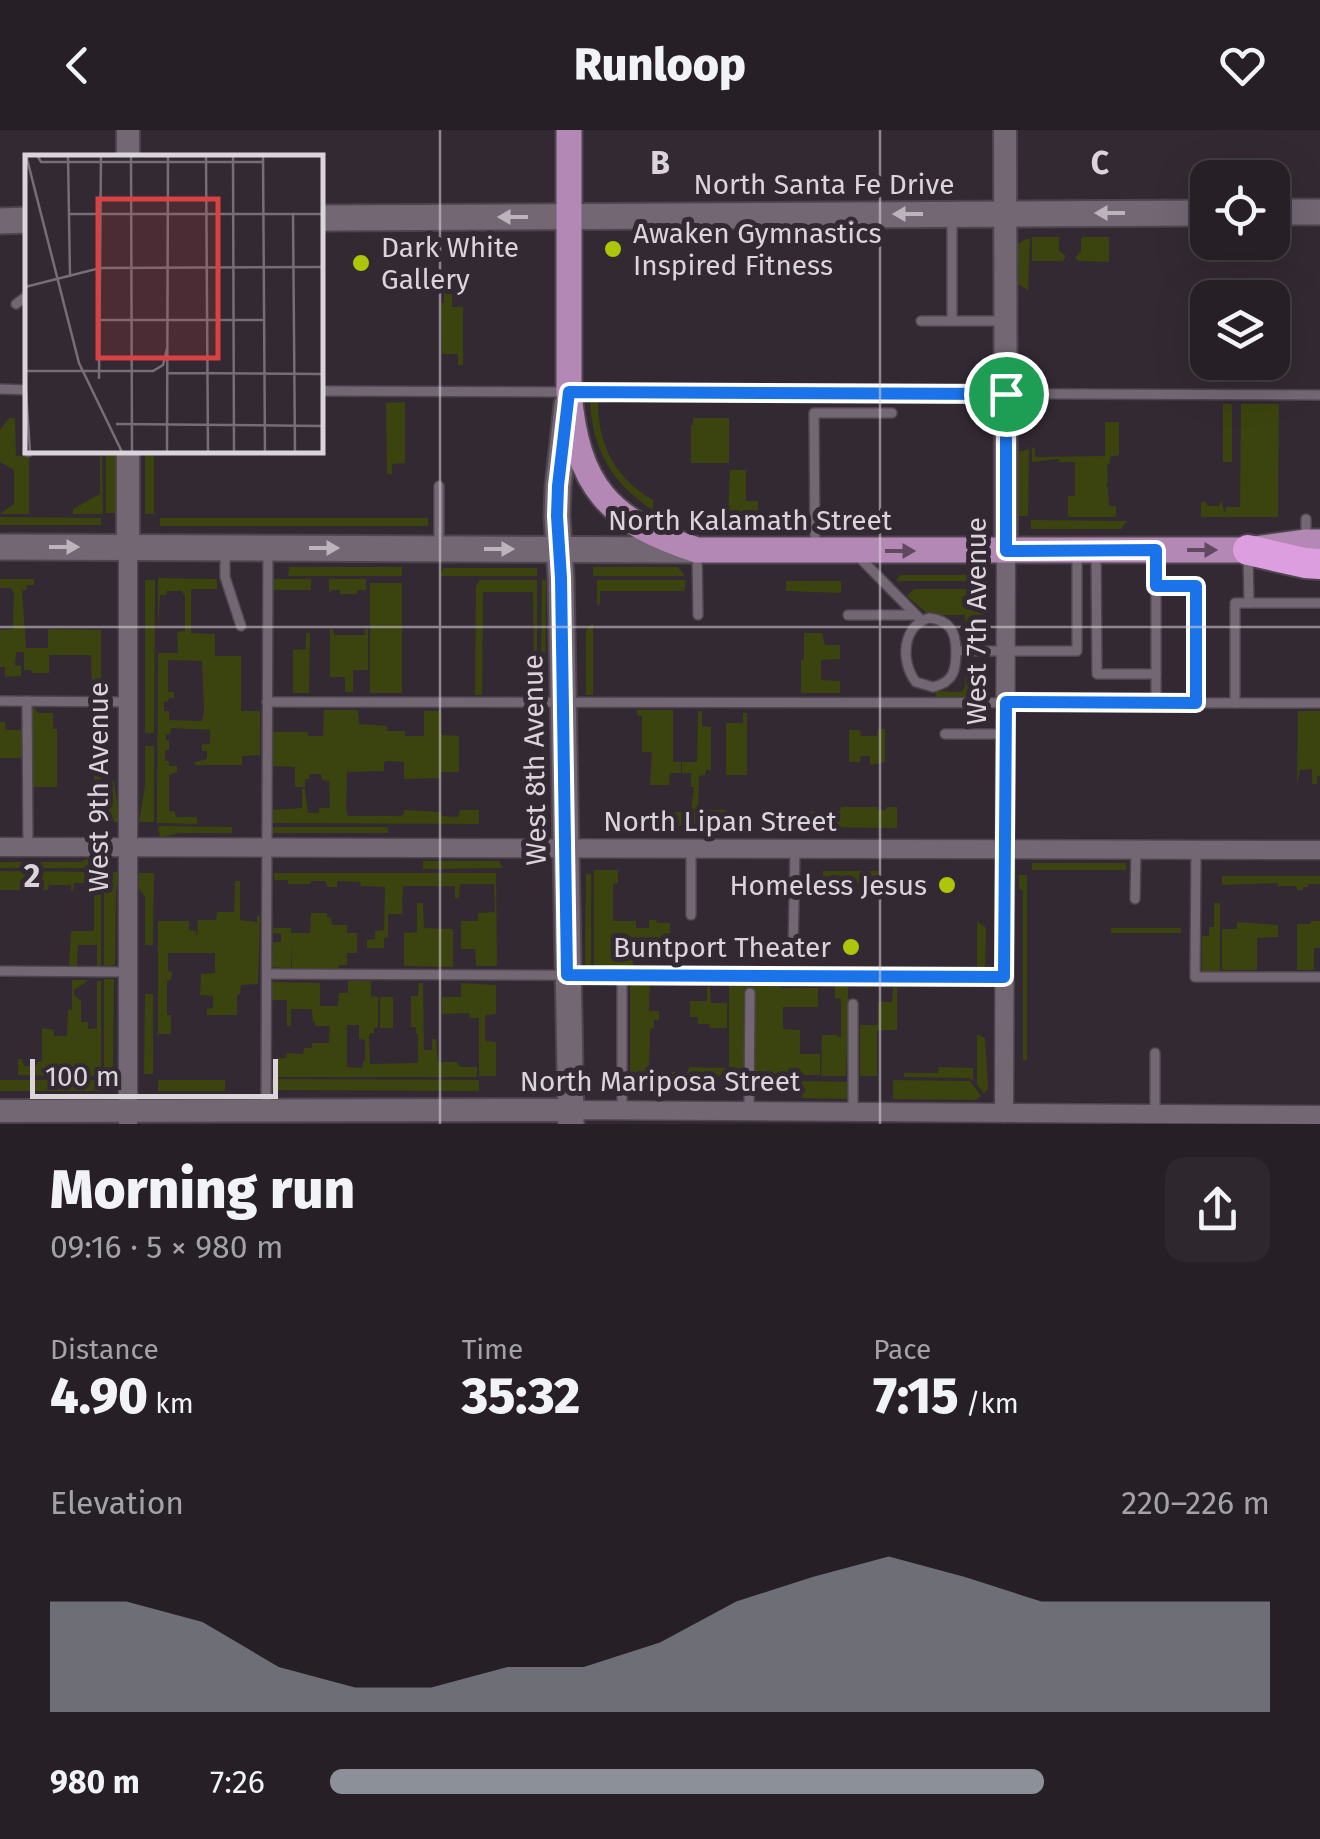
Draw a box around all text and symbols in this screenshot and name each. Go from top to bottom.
icon: back [50,38,105,93]
text: Runloop [574,38,746,92]
icon: heart [1215,38,1270,93]
text: B [650,144,670,182]
text: C [1091,144,1110,182]
inset map [25,155,322,452]
map controls [1190,160,1290,380]
button: locate [1190,160,1290,260]
street label: North Santa Fe Drive [694,168,954,201]
one-way arrow [1094,205,1126,221]
one-way arrow [891,206,923,222]
one-way arrow [496,209,528,225]
place label: Awaken Gymnastics Inspired Fitness [633,217,882,282]
place label: Dark White Gallery [381,231,519,296]
marker: Awaken Gymnastics Inspired Fitness [602,238,624,260]
marker: Dark White Gallery [350,252,372,274]
button: layers [1190,280,1290,380]
pin [964,352,1049,437]
icon: arrive [979,367,1034,422]
street label: North Kalamath Street [608,504,893,537]
street label: West 7th Avenue [960,517,993,725]
one-way arrow [49,539,81,555]
one-way arrow [309,540,341,556]
one-way arrow [484,541,516,557]
one-way arrow [1187,542,1219,558]
one-way arrow [884,543,916,559]
street label: West 8th Avenue [516,654,553,866]
street label: West 9th Avenue [82,682,115,892]
street label: North Lipan Street [603,805,838,838]
text: 2 [24,857,40,895]
place label: Homeless Jesus [729,869,927,902]
marker: Homeless Jesus [936,874,958,896]
place label: Buntport Theater [613,931,831,964]
marker: Buntport Theater [840,936,862,958]
scale bar [30,1054,278,1098]
text: 100 m [45,1060,120,1093]
street label: North Mariposa Street [520,1065,801,1098]
text: Morning run [50,1157,355,1223]
button: share [1165,1157,1270,1262]
text: 09:16 · 5 × 980 m [50,1228,283,1266]
text: Distance [50,1333,159,1366]
text: Time [462,1333,523,1366]
text: Pace [873,1333,931,1366]
text: 4.90 [50,1366,148,1426]
text: 35:32 [462,1366,580,1426]
text: 7:15 [873,1366,958,1426]
text: km [148,1387,194,1420]
text: /km [958,1387,1019,1420]
text: Elevation [50,1484,184,1522]
text: 220–226 m [1121,1484,1270,1522]
text: 980 m [50,1763,140,1801]
text: 7:26 [210,1763,265,1801]

